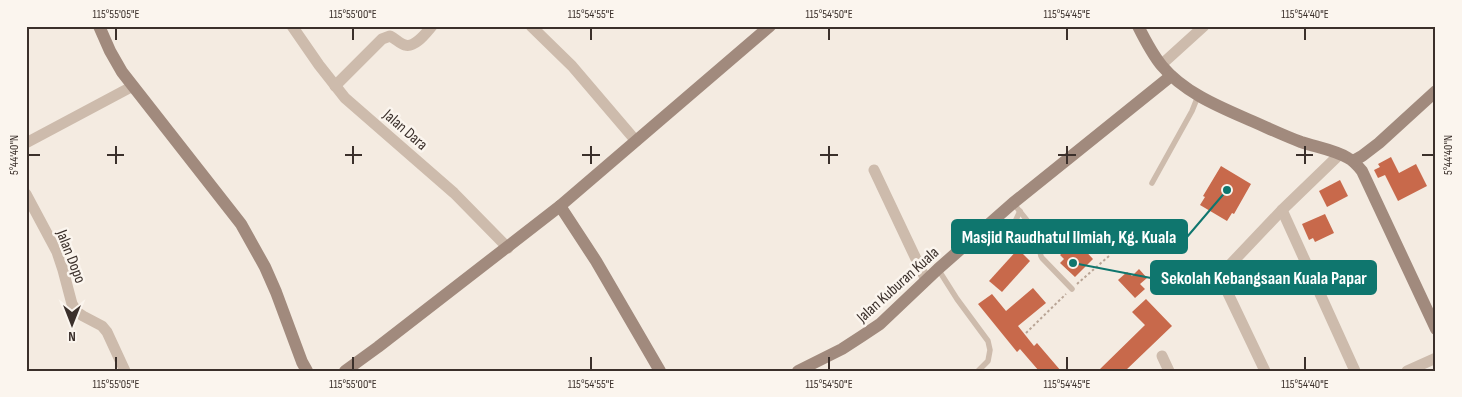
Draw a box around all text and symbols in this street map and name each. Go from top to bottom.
text: 115°55'05"E [93,7,140,22]
text: 115°55'00"E [329,7,377,22]
text: 115°54'55"E [568,7,614,22]
text: 115°54'50"E [805,7,853,22]
text: 115°54'45"E [1044,7,1090,22]
text: 115°54'40"E [1281,7,1329,22]
street label: Jalan Dara [378,105,431,154]
text: 5°44'40"N [7,135,22,175]
text: 5°44'40"N [1441,135,1456,175]
callout: Masjid Raudhatul Ilmiah, Kg. Kuala [952,220,1187,253]
street label: Jalan Dopo [51,226,89,286]
text: Masjid Raudhatul Ilmiah, Kg. Kuala [962,227,1176,248]
street label: Jalan Kuburan Kuala [852,243,943,328]
callout: Sekolah Kebangsaan Kuala Papar [1151,261,1376,294]
text: Sekolah Kebangsaan Kuala Papar [1161,268,1367,289]
north arrow [48,300,98,350]
text: N [68,328,76,345]
text: 115°55'05"E [93,377,140,392]
text: 115°55'00"E [329,377,377,392]
text: 115°54'55"E [568,377,614,392]
text: 115°54'50"E [805,377,853,392]
text: 115°54'45"E [1044,377,1090,392]
text: 115°54'40"E [1281,377,1329,392]

